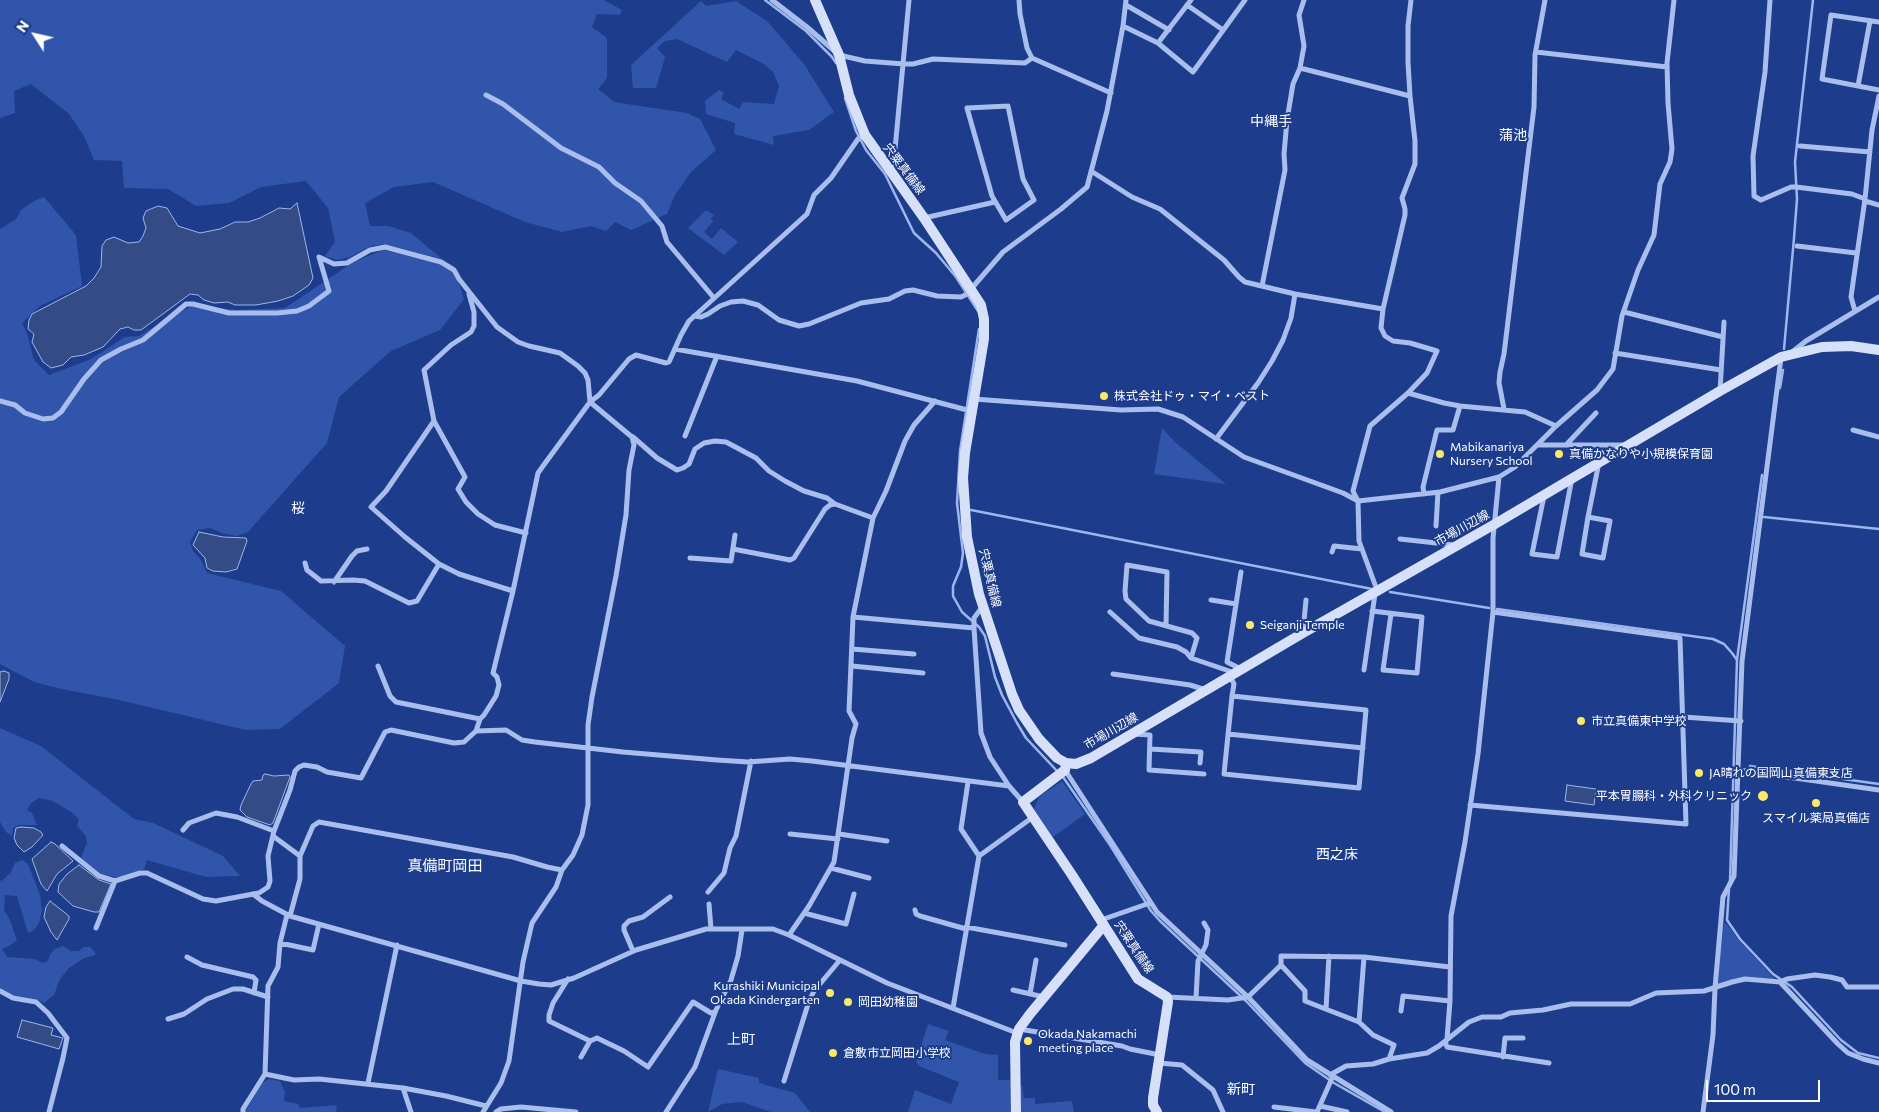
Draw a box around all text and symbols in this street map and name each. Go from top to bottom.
north arrow [10,10,60,60]
text: N [12,17,32,35]
district label: 中縄手 [1250,113,1292,129]
district label: 蒲池 [1499,127,1527,143]
street label: 宍粟真備線 [880,141,928,197]
place label: 株式会社ドゥ・マイ・ベスト [1114,389,1270,403]
marker: 株式会社ドゥ・マイ・ベスト [1098,390,1110,402]
place label: Mabikanariya Nursery School [1450,440,1533,468]
place label: 真備かなりや小規模保育園 [1569,447,1713,461]
marker: Mabikanariya Nursery School [1434,448,1446,460]
marker: 真備かなりや小規模保育園 [1553,448,1565,460]
district label: 桜 [291,500,305,516]
street label: 市場川辺線 [1432,507,1492,549]
street label: 宍粟真備線 [976,547,1004,609]
place label: Seiganji Temple [1260,618,1345,632]
marker: Seiganji Temple [1244,619,1256,631]
street label: 市場川辺線 [1081,710,1141,752]
place label: 市立真備東中学校 [1591,714,1687,728]
marker: 市立真備東中学校 [1575,715,1587,727]
place label: JA晴れの国岡山真備東支店 [1709,766,1853,780]
marker: JA晴れの国岡山真備東支店 [1693,767,1705,779]
place label: 平本胃腸科・外科クリニック [1596,789,1752,803]
marker: 平本胃腸科・外科クリニック [1756,789,1770,803]
marker: スマイル薬局真備店 [1810,797,1822,809]
place label: スマイル薬局真備店 [1762,811,1870,825]
district label: 西之床 [1316,846,1358,862]
district label: 真備町岡田 [408,857,482,875]
street label: 宍粟真備線 [1111,918,1157,976]
place label: Kurashiki Municipal Okada Kindergarten [710,979,820,1007]
marker: Kurashiki Municipal Okada Kindergarten [824,987,836,999]
place label: 岡田幼稚園 [858,995,918,1009]
marker: 岡田幼稚園 [842,996,854,1008]
place label: Okada Nakamachi meeting place [1038,1027,1137,1055]
district label: 上町 [727,1031,755,1047]
marker: Okada Nakamachi meeting place [1022,1035,1034,1047]
place label: 倉敷市立岡田小学校 [843,1046,951,1060]
marker: 倉敷市立岡田小学校 [827,1047,839,1059]
scale bar [1709,1070,1823,1102]
text: 100 m [1714,1080,1756,1098]
district label: 新町 [1227,1081,1255,1097]

